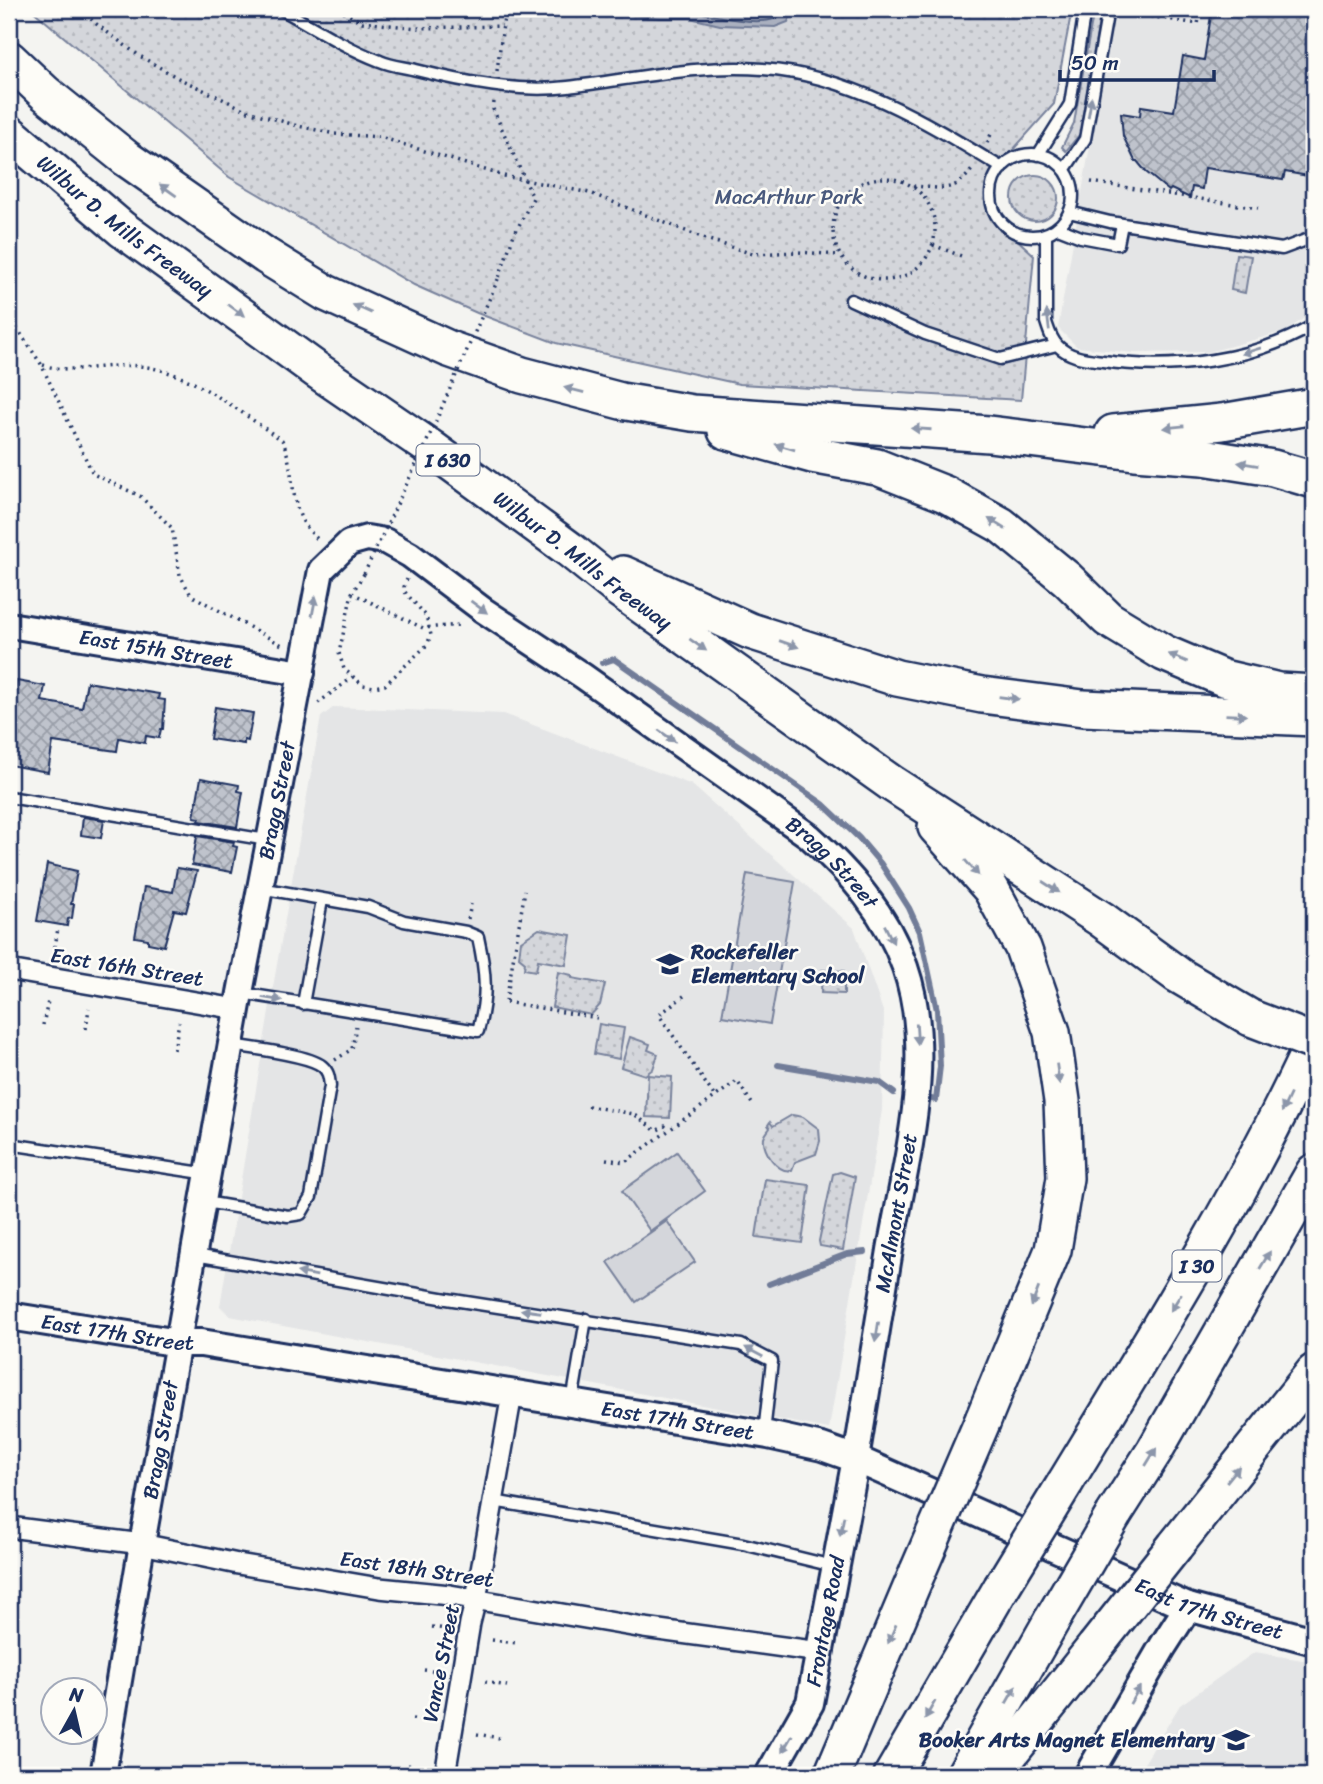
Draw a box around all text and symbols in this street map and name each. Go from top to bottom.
scale bar [1060,38,1214,82]
text: 50 m [1071,44,1119,82]
one-way arrow [1085,96,1096,118]
street label: Wilbur D. Mills Freeway [28,145,222,308]
park label: MacArthur Park [715,178,864,216]
one-way arrow [159,183,177,197]
one-way arrow [227,303,245,317]
one-way arrow [351,303,372,314]
one-way arrow [1042,309,1053,331]
one-way arrow [1241,347,1262,357]
one-way arrow [563,384,585,395]
one-way arrow [1163,422,1185,433]
one-way arrow [910,424,932,435]
one-way arrow [774,442,795,452]
road number: I 630 [416,444,480,475]
one-way arrow [1237,458,1259,469]
street label: Wilbur D. Mills Freeway [485,480,681,641]
one-way arrow [987,517,1006,530]
one-way arrow [309,595,320,617]
one-way arrow [470,600,488,614]
street label: East 15th Street [76,618,236,680]
one-way arrow [689,638,707,652]
one-way arrow [778,639,799,650]
one-way arrow [1167,653,1188,664]
one-way arrow [998,693,1020,704]
one-way arrow [1225,709,1247,720]
one-way arrow [658,729,676,743]
street label: Bragg Street [247,736,307,863]
street label: Bragg Street [777,806,889,918]
one-way arrow [964,859,979,876]
one-way arrow [1041,880,1060,893]
one-way arrow [883,924,894,944]
place label: Rockefeller Elementary School [690,933,865,995]
street label: East 16th Street [48,936,206,998]
school or university icon: Rockefeller Elementary School [655,949,685,979]
one-way arrow [261,994,283,1005]
one-way arrow [912,1023,923,1045]
one-way arrow [1053,1064,1064,1086]
one-way arrow [1280,1092,1291,1113]
street label: McAlmont Street [863,1130,929,1296]
road number: I 30 [1172,1250,1222,1282]
one-way arrow [1259,1250,1272,1270]
one-way arrow [296,1268,318,1279]
one-way arrow [1029,1287,1040,1308]
one-way arrow [1170,1292,1182,1311]
street label: East 17th Street [38,1302,194,1362]
one-way arrow [520,1305,542,1316]
one-way arrow [871,1321,882,1343]
one-way arrow [744,1347,764,1358]
street label: Bragg Street [131,1376,190,1502]
street label: East 17th Street [598,1389,757,1451]
one-way arrow [1144,1447,1157,1466]
one-way arrow [1226,1465,1241,1483]
one-way arrow [837,1515,848,1537]
street label: East 18th Street [338,1539,496,1599]
street label: Frontage Road [794,1551,857,1690]
street label: East 17th Street [1129,1567,1287,1651]
street label: Vance Street [411,1601,471,1725]
one-way arrow [886,1624,898,1644]
north arrow [38,1676,108,1746]
text: N [66,1677,86,1712]
one-way arrow [1005,1685,1017,1705]
one-way arrow [1128,1685,1140,1705]
one-way arrow [924,1700,936,1720]
place label: Booker Arts Magnet Elementary [919,1721,1216,1759]
school or university icon: Booker Arts Magnet Elementary [1221,1725,1251,1755]
one-way arrow [781,1734,793,1754]

